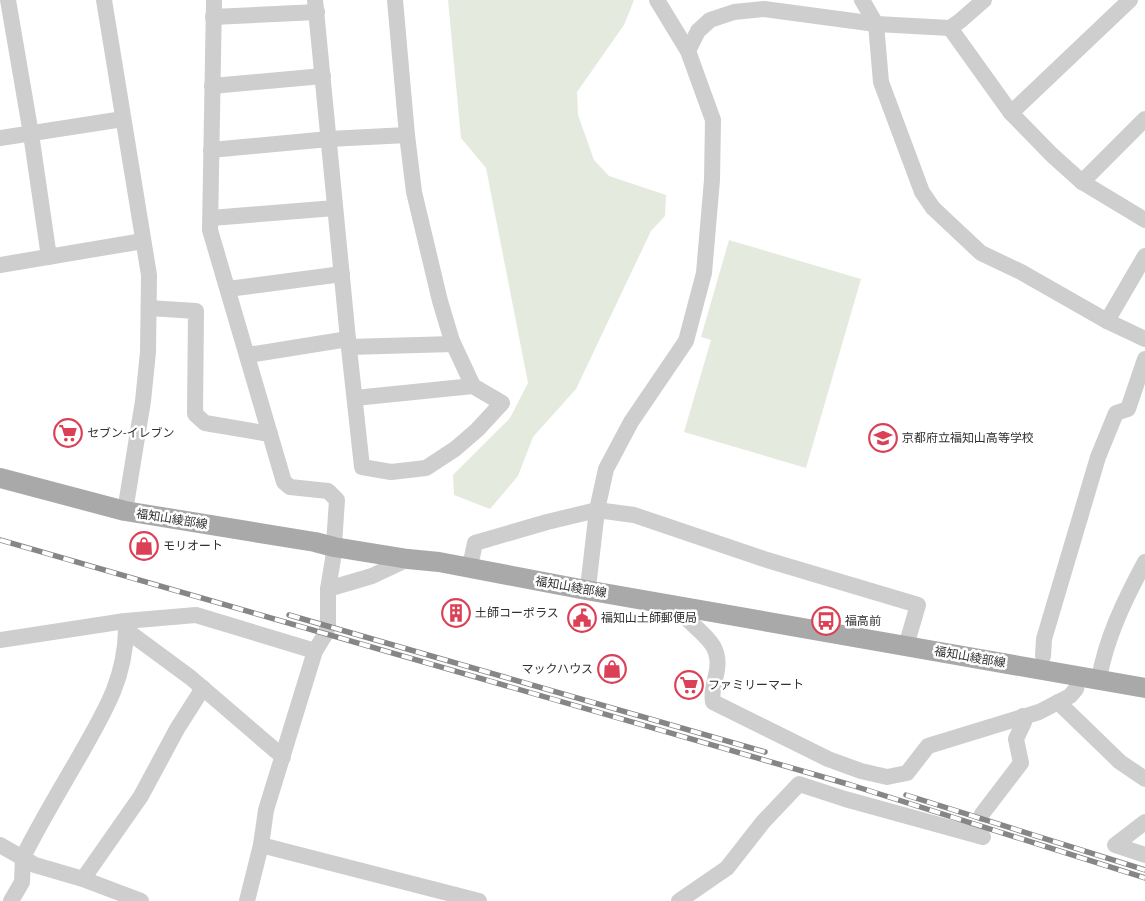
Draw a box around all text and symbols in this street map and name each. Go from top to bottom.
supermarket icon: セブン-イレブン [53,418,83,448]
school or university icon: 京都府立福知山高等学校 [868,423,898,453]
place label: セブン-イレブン [87,426,174,439]
place label: 京都府立福知山高等学校 [902,431,1034,444]
street label: 福知山綾部線 [135,506,209,531]
shop icon: モリオート [129,531,159,561]
place label: モリオート [163,539,223,552]
street label: 福知山綾部線 [534,574,608,599]
building icon: 土師コーポラス [441,598,471,628]
public building icon: 福知山土師郵便局 [567,603,597,633]
place label: 土師コーポラス [475,606,559,619]
bus stop icon: 福高前 [811,606,841,636]
place label: 福知山土師郵便局 [601,611,697,624]
place label: 福高前 [845,614,881,627]
street label: 福知山綾部線 [933,644,1007,669]
shop icon: マックハウス [597,654,627,684]
place label: マックハウス [522,662,593,675]
supermarket icon: ファミリーマート [674,670,704,700]
place label: ファミリーマート [708,678,804,691]

